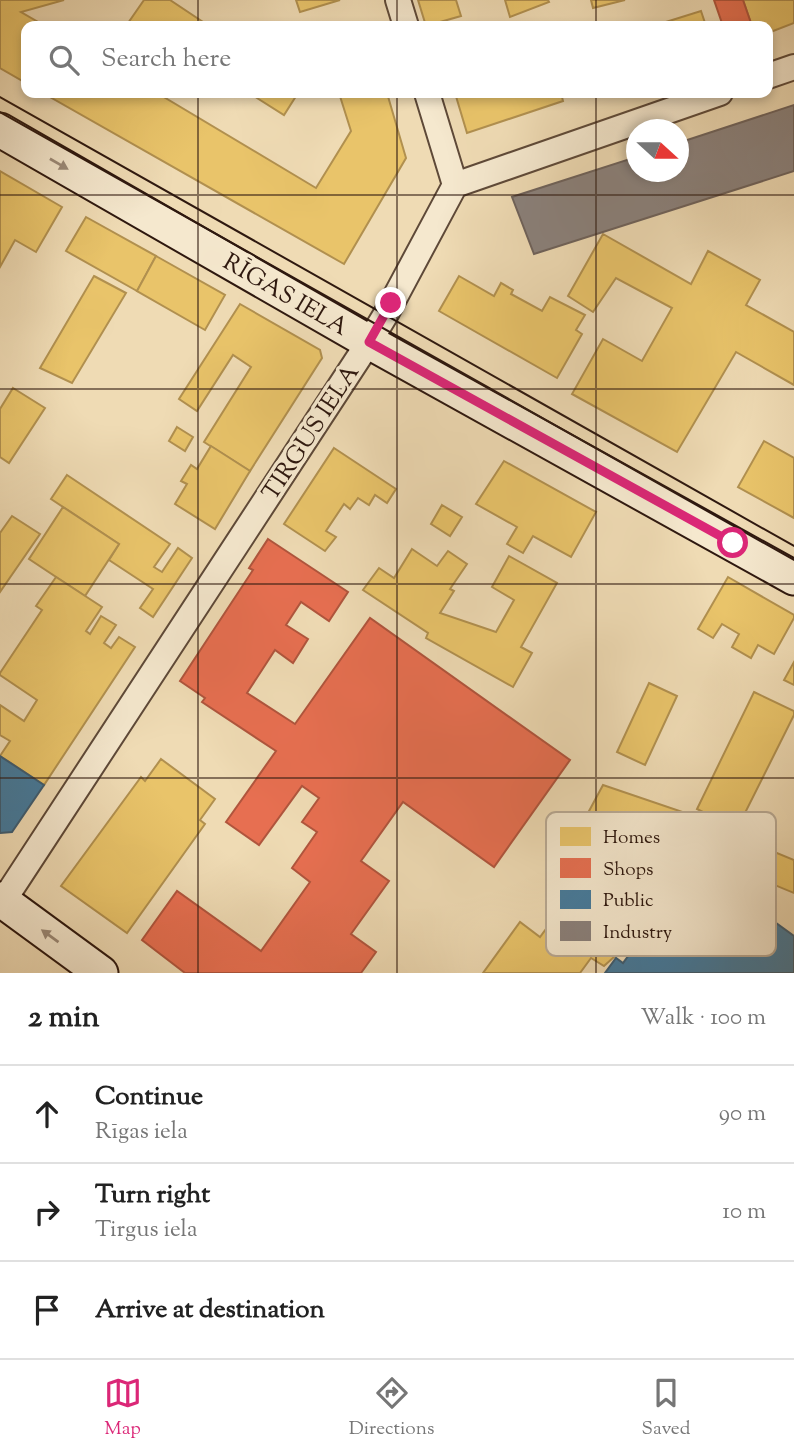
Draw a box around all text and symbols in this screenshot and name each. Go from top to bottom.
search box [21,21,773,98]
icon: search [45,41,83,79]
text: Search here [101,41,231,78]
north arrow [626,119,689,182]
one-way arrow [49,158,69,170]
street label: RĪGAS IELA [216,246,354,346]
route end [375,287,406,318]
street label: TIRGUS IELA [255,358,369,508]
route start [717,527,748,558]
legend [546,812,776,956]
text: Homes [603,825,660,852]
text: Shops [603,857,654,884]
text: Public [603,888,654,915]
text: Industry [603,920,673,947]
one-way arrow [41,929,60,943]
text: 2 min [28,997,100,1040]
text: Walk · 100 m [641,1002,766,1035]
text: Continue [95,1079,203,1116]
icon: ahead [28,1095,66,1133]
text: 90 m [719,1098,766,1131]
text: Rīgas iela [95,1116,188,1149]
text: Turn right [95,1177,210,1214]
icon: right [28,1193,66,1231]
text: 10 m [722,1196,766,1229]
text: Tirgus iela [95,1214,198,1247]
icon: arrive [28,1291,66,1329]
text: Arrive at destination [95,1292,325,1329]
tab: Map [104,1374,142,1443]
tab: Directions [349,1374,434,1443]
tab: Saved [642,1374,690,1443]

